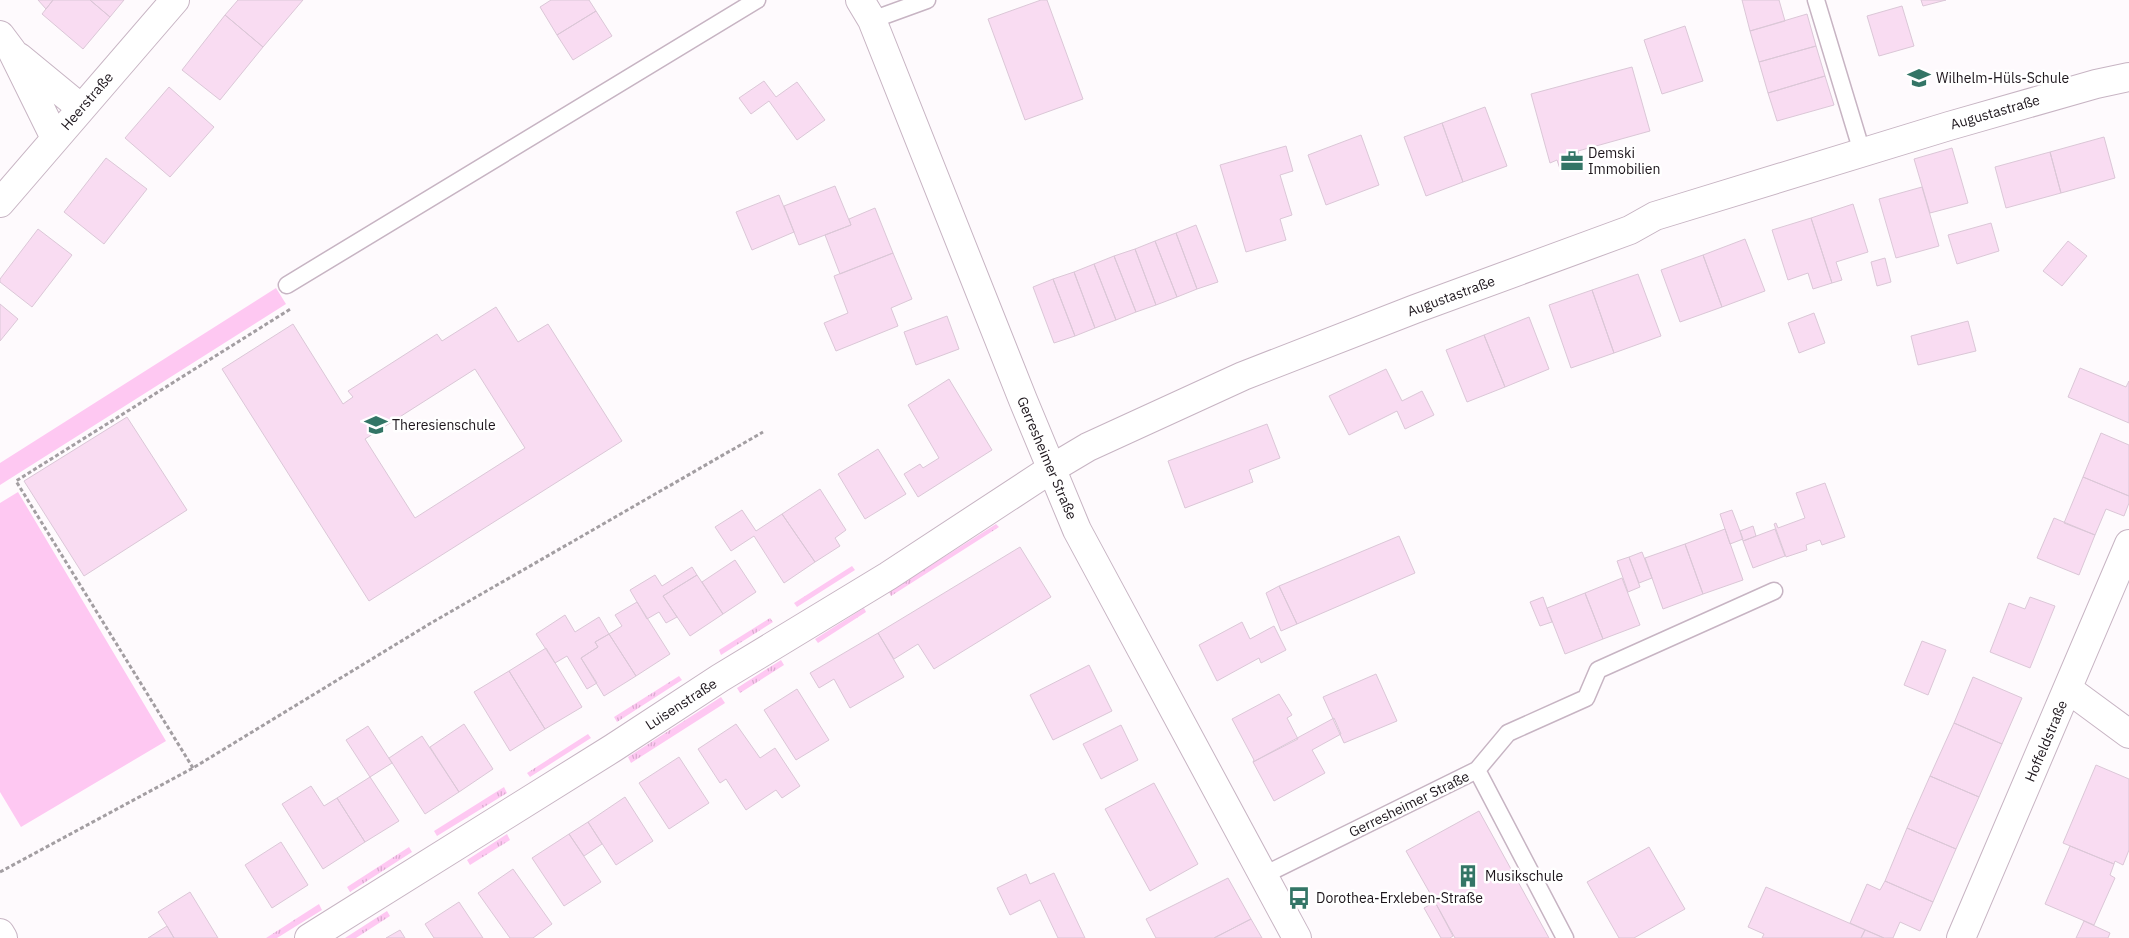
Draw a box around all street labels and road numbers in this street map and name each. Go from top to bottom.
street label: Heerstraße [57,68,117,134]
street label: Augustastraße [1948,91,2042,133]
street label: Augustastraße [1405,272,1498,320]
street label: Gerresheimer Straße [1013,394,1081,522]
street label: Luisenstraße [642,674,720,734]
street label: Hoffeldstraße [2021,697,2071,785]
street label: Gerresheimer Straße [1346,767,1472,841]

